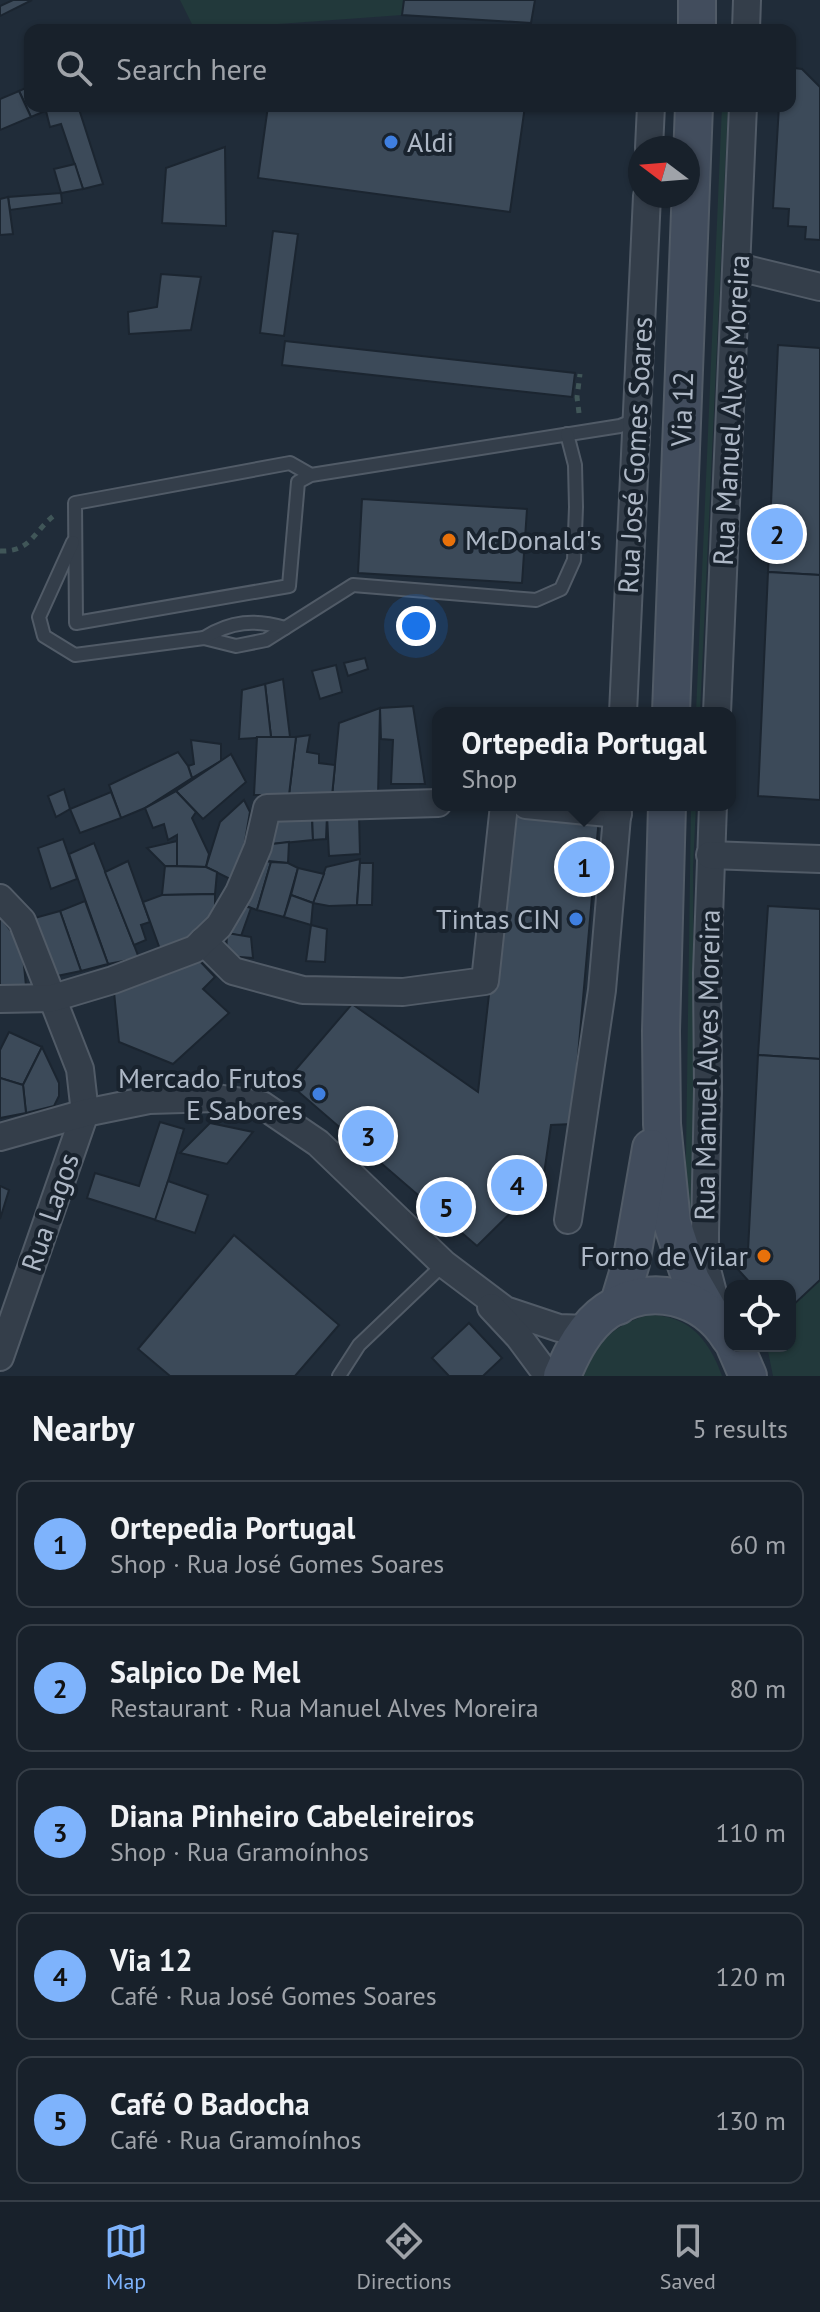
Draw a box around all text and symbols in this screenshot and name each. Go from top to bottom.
search box [24,24,796,112]
icon: search [52,46,96,90]
text: Search here [116,49,267,88]
place label: Aldi [407,123,454,160]
marker: Aldi [382,133,400,151]
north arrow [628,136,700,208]
street label: Rua Manuel Alves Moreira [704,254,757,566]
street label: Rua José Gomes Soares [609,316,660,594]
street label: Via 12 [662,371,701,448]
pin: 2 [751,504,803,564]
place label: McDonald's [465,521,602,558]
marker: McDonald's [440,531,458,549]
your location [396,606,436,646]
popup [432,707,736,811]
text: Ortepedia Portugal [461,723,707,762]
text: Shop [461,762,517,795]
pin: 1 [558,837,610,897]
place label: Tintas CIN [436,900,560,937]
street label: Rua Manuel Alves Moreira [685,909,728,1221]
marker: Tintas CIN [567,910,585,928]
place label: Mercado Frutos E Sabores [118,1059,303,1128]
marker: Mercado Frutos E Sabores [310,1085,328,1103]
pin: 3 [342,1106,394,1166]
street label: Rua Lagos [12,1148,87,1276]
pin: 4 [491,1155,543,1215]
pin: 5 [420,1177,472,1237]
place label: Forno de Vilar [580,1237,748,1274]
marker: Forno de Vilar [755,1247,773,1265]
map controls [724,1280,796,1352]
button: locate [724,1280,796,1352]
text: Nearby [32,1406,134,1450]
text: 5 results [693,1412,788,1445]
text: Ortepedia Portugal [110,1508,355,1547]
text: 1 [53,1528,67,1561]
text: 60 m [730,1528,786,1561]
text: Shop · Rua José Gomes Soares [110,1547,444,1580]
text: Salpico De Mel [110,1652,300,1691]
text: 2 [53,1672,67,1705]
text: 80 m [730,1672,786,1705]
text: Restaurant · Rua Manuel Alves Moreira [110,1691,539,1724]
text: Diana Pinheiro Cabeleireiros [110,1796,474,1835]
text: 3 [53,1816,67,1849]
text: 110 m [715,1816,786,1849]
text: Shop · Rua Gramoínhos [110,1835,369,1868]
text: Via 12 [110,1940,193,1979]
text: 4 [53,1960,67,1993]
text: 120 m [715,1960,786,1993]
text: Café · Rua José Gomes Soares [110,1979,437,2012]
text: Café O Badocha [110,2084,310,2123]
text: 5 [53,2104,67,2137]
text: 130 m [715,2104,786,2137]
text: Café · Rua Gramoínhos [110,2123,361,2156]
tab: Map [104,2219,148,2295]
tab: Directions [356,2219,452,2295]
tab: Saved [660,2219,716,2295]

